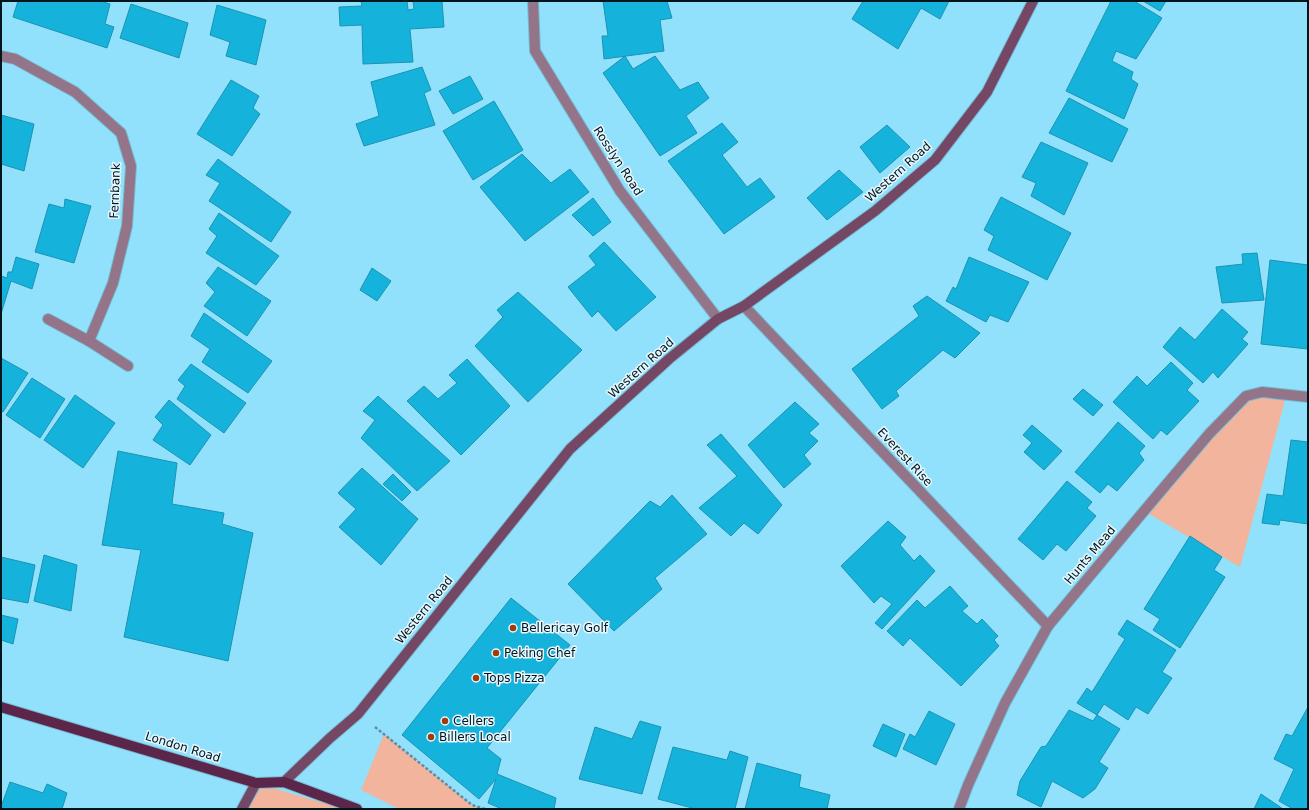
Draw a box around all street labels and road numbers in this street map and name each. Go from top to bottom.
street label: Rosslyn Road [590,124,646,198]
street label: Western Road [862,139,934,205]
street label: Fernbank [107,163,123,219]
street label: Western Road [605,335,677,401]
street label: Everest Rise [875,425,935,489]
street label: Hunts Mead [1062,523,1118,587]
street label: Western Road [392,573,456,647]
street label: London Road [144,729,222,765]

